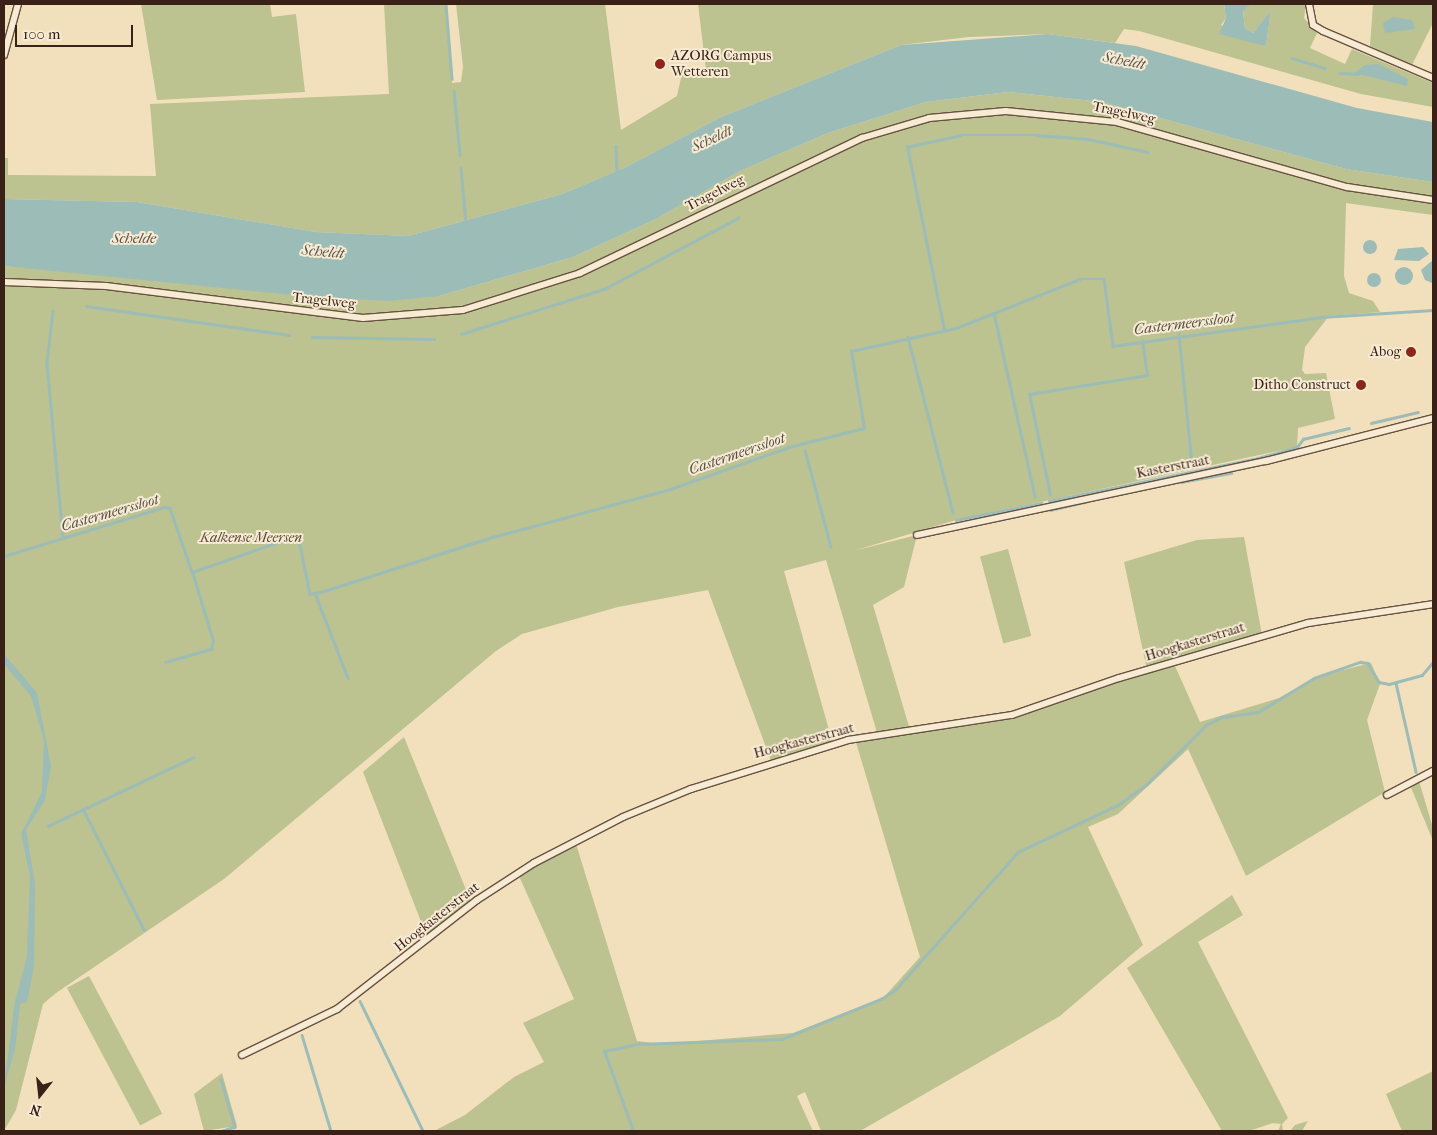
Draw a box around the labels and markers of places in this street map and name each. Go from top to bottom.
place label: AZORG Campus Wetteren [671,48,771,80]
marker: AZORG Campus Wetteren [653,57,667,71]
place label: Abog [1370,344,1401,360]
marker: Abog [1405,346,1417,358]
place label: Ditho Construct [1254,377,1351,393]
marker: Ditho Construct [1355,379,1367,391]

